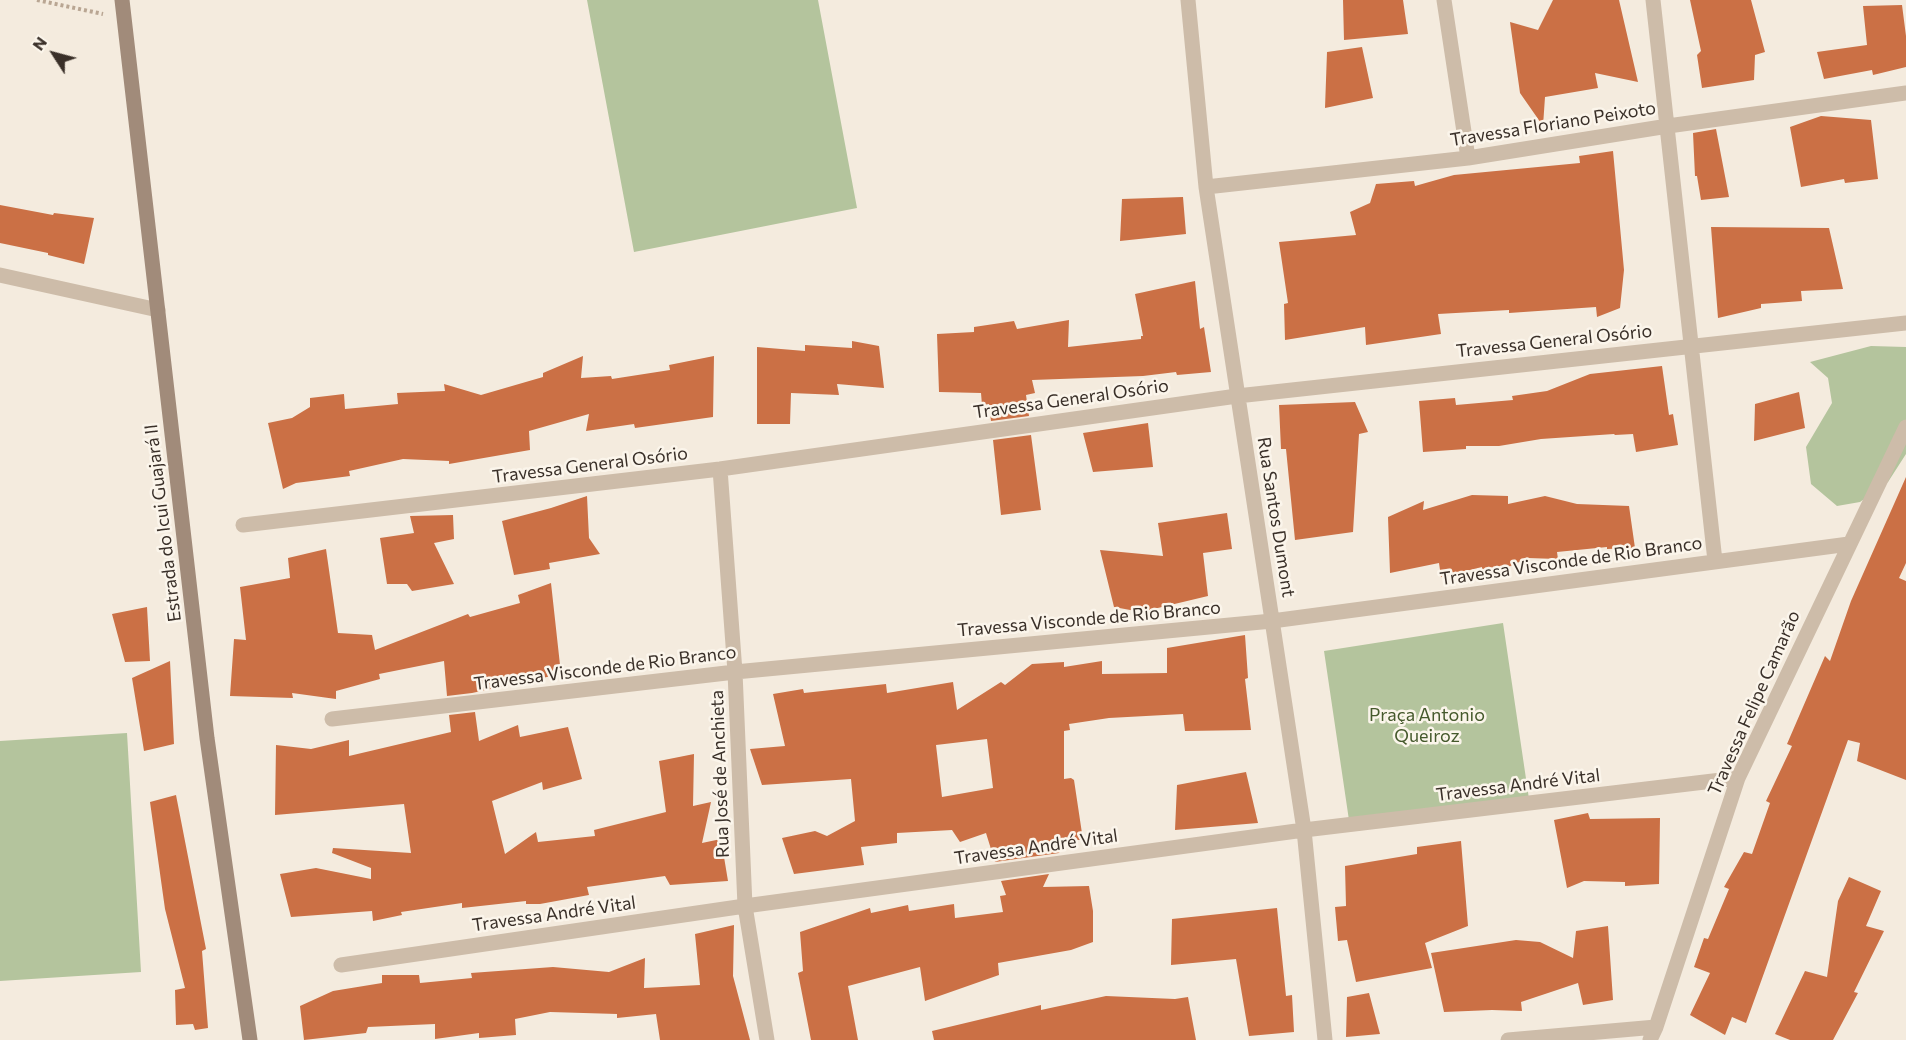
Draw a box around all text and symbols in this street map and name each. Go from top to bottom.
north arrow [24,24,84,84]
text: N [28,33,50,54]
street label: Travessa Floriano Peixoto [1449,97,1657,151]
street label: Travessa General Osório [1455,320,1653,362]
street label: Travessa General Osório [972,375,1170,423]
street label: Estrada do Icui Guajará II [140,423,186,623]
street label: Rua Santos Dumont [1253,435,1299,599]
street label: Travessa General Osório [491,442,689,488]
street label: Travessa Visconde de Rio Branco [1438,532,1704,590]
street label: Travessa Visconde de Rio Branco [956,597,1222,641]
street label: Travessa Felipe Camarão [1703,607,1805,799]
street label: Travessa Visconde de Rio Branco [472,641,738,695]
street label: Rua José de Anchieta [706,690,734,858]
park label: Praça Antonio Queiroz [1369,704,1485,746]
street label: Travessa André Vital [1435,764,1601,806]
street label: Travessa André Vital [953,825,1119,869]
street label: Travessa André Vital [471,892,637,936]

